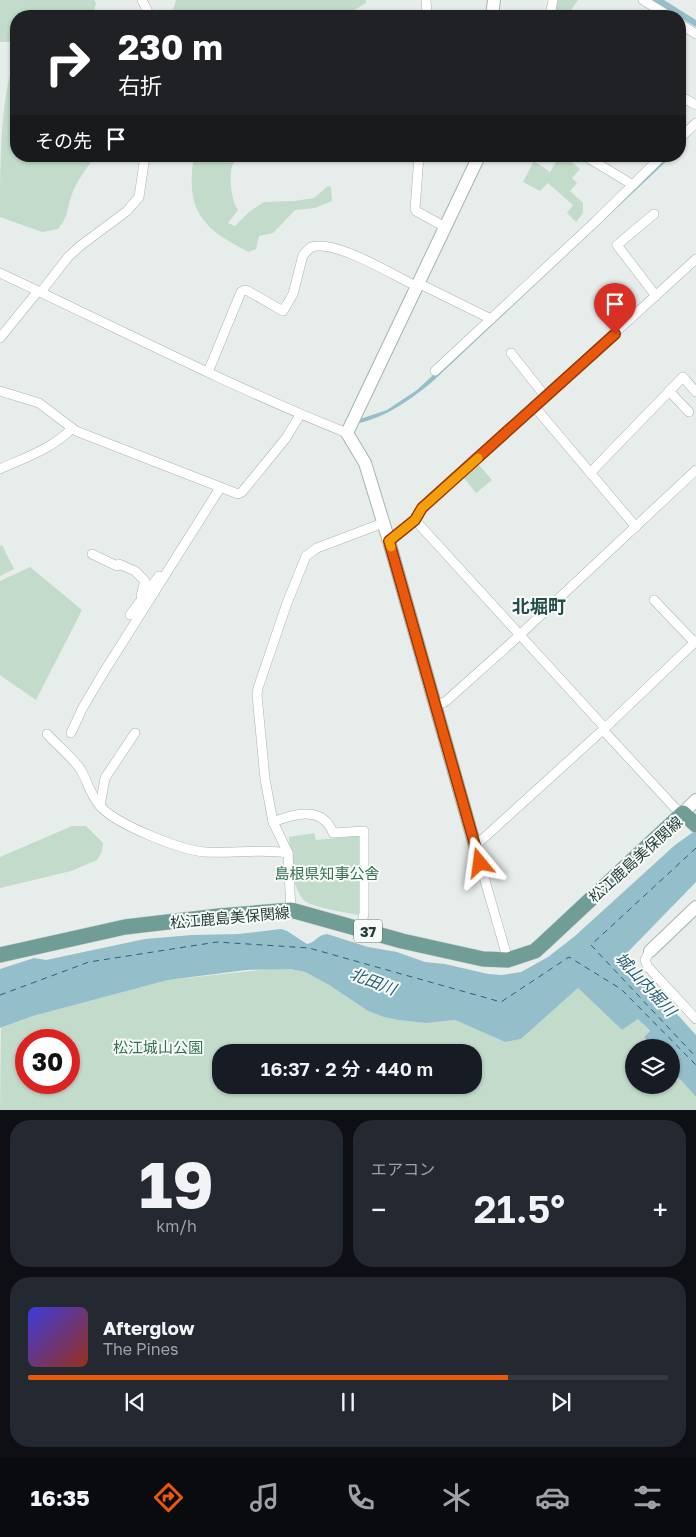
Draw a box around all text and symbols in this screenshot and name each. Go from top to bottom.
text: 230 m [118,26,223,68]
icon: right [35,30,100,95]
text: 右折 [118,72,162,99]
icon: arrive [102,125,130,153]
text: その先 [35,129,92,152]
pin [594,283,636,334]
icon: arrive [601,290,629,318]
district label: 北堀町 [512,595,566,617]
street label: 松江鹿島美保関線 [584,812,686,906]
position arrow [453,836,505,888]
park label: 島根県知事公舎 [274,864,380,882]
street label: 松江鹿島美保関線 [169,903,291,931]
road number: 37 [354,919,382,942]
water label: 城山内堀川 [611,948,682,1022]
water label: 北田川 [347,963,401,1000]
speed limit sign: 30 [15,1029,80,1094]
park label: 松江城山公園 [113,1038,203,1056]
map controls [625,1039,680,1094]
button: layers [625,1039,680,1094]
text: 16:37 · 2 分 · 440 m [261,1057,433,1080]
text: 19 [139,1144,214,1222]
text: エアコン [371,1159,435,1179]
text: 21.5° [474,1186,565,1231]
text: − [371,1193,386,1226]
text: + [653,1193,668,1226]
text: km/h [156,1216,197,1236]
text: Afterglow [103,1316,194,1339]
text: The Pines [103,1339,178,1359]
icon: previous [121,1388,149,1416]
icon: pause [334,1388,362,1416]
icon: next [547,1388,575,1416]
icon: directions [151,1480,186,1515]
icon: music [247,1480,282,1515]
icon: phone [343,1480,378,1515]
icon: climate [439,1480,474,1515]
icon: car [535,1480,570,1515]
icon: filters [630,1480,665,1515]
text: 16:35 [30,1484,90,1511]

